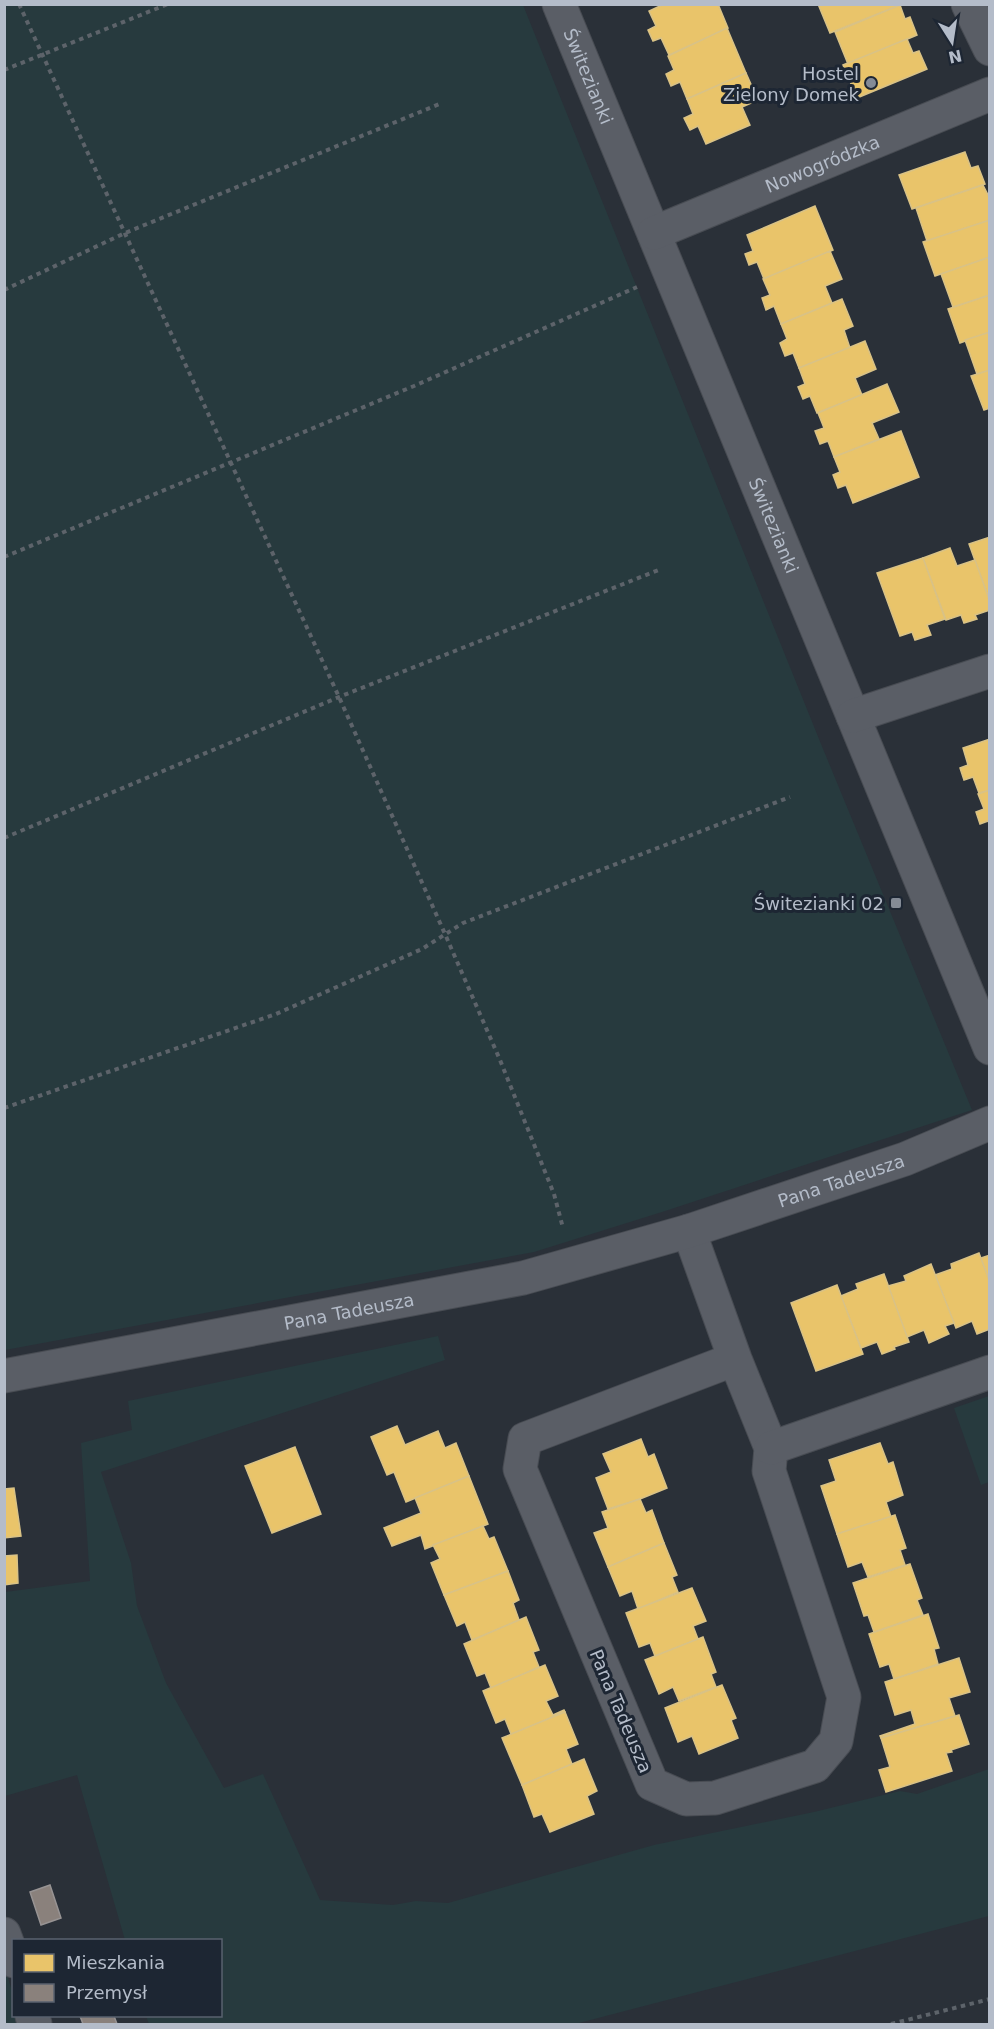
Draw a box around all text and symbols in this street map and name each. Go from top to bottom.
north arrow [922,12,982,72]
street label: Świtezianki [560,25,618,127]
text: N [946,45,964,67]
place label: Hostel Zielony Domek [723,63,860,105]
marker: Hostel Zielony Domek [864,76,878,90]
street label: Nowogródzka [762,130,882,196]
street label: Świtezianki [745,474,803,576]
place label: Świtezianki 02 [754,893,884,914]
marker: Świtezianki 02 [889,896,903,910]
street label: Pana Tadeusza [775,1149,907,1211]
street label: Pana Tadeusza [282,1288,416,1333]
street label: Pana Tadeusza [586,1646,656,1776]
legend [12,1939,222,2017]
text: Mieszkania [66,1952,165,1973]
text: Przemysł [66,1982,148,2003]

